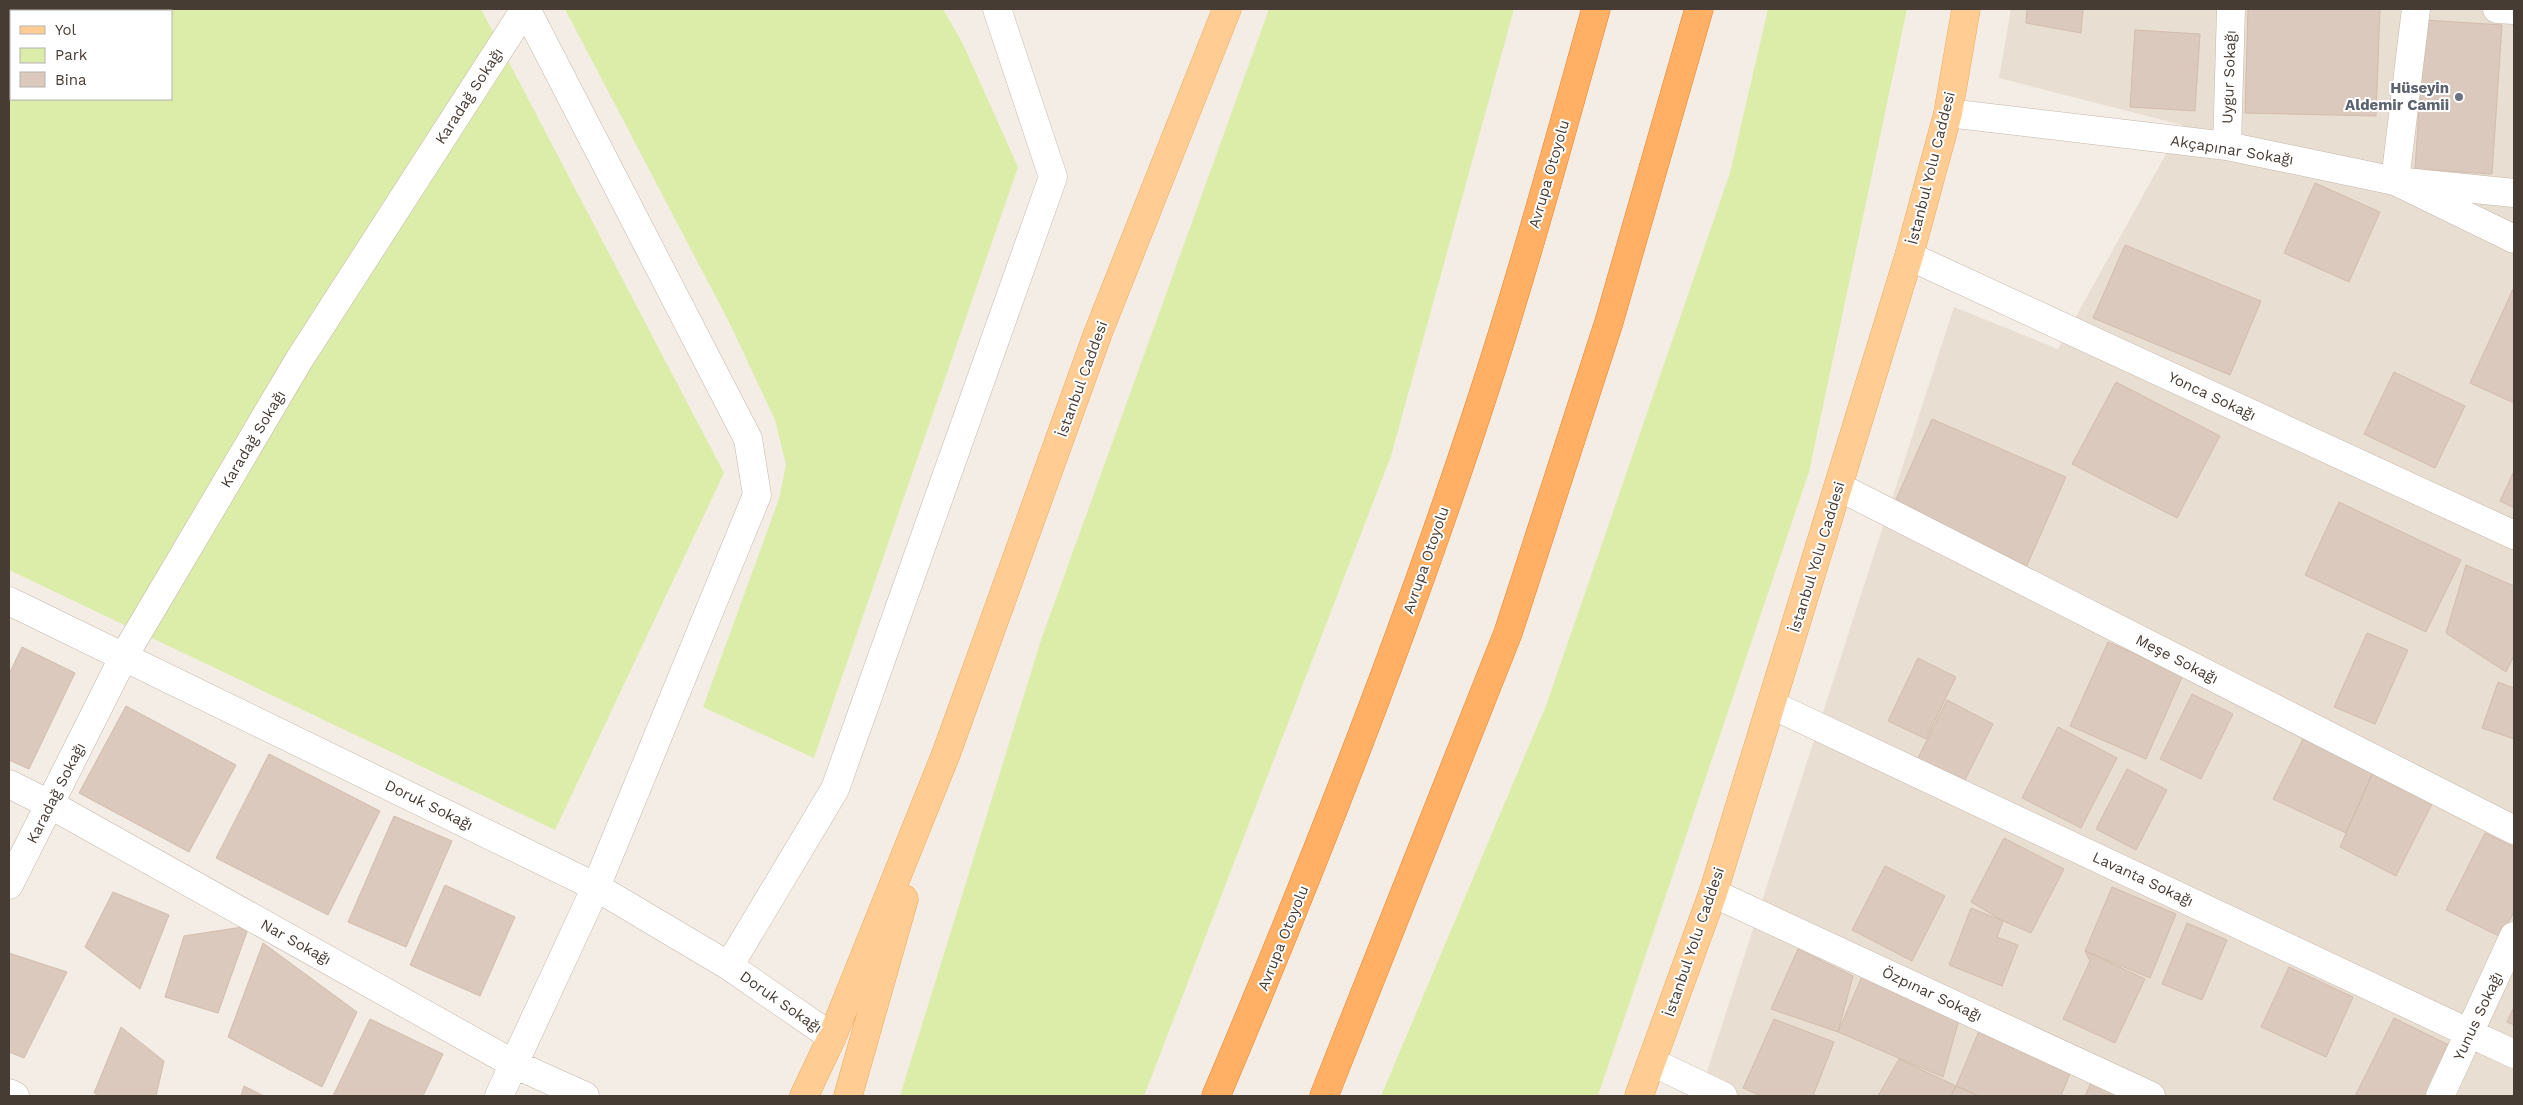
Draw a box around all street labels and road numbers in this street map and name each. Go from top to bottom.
street label: Uygur Sokağı [2218,30,2240,124]
street label: Karadağ Sokağı [431,45,507,147]
street label: İstanbul Yolu Caddesi [1903,90,1959,246]
street label: Avrupa Otoyolu [1525,118,1573,230]
street label: Akçapınar Sokağı [2169,131,2295,169]
street label: İstanbul Caddesi [1053,318,1111,440]
street label: Yonca Sokağı [2165,368,2259,424]
street label: Karadağ Sokağı [217,387,289,491]
street label: İstanbul Yolu Caddesi [1785,479,1849,635]
street label: Avrupa Otoyolu [1399,504,1453,616]
street label: Meşe Sokağı [2133,630,2221,688]
street label: Karadağ Sokağı [23,739,89,847]
street label: Doruk Sokağı [382,776,476,834]
street label: Lavanta Sokağı [2090,848,2196,910]
street label: İstanbul Yolu Caddesi [1660,865,1728,1019]
street label: Avrupa Otoyolu [1254,883,1312,993]
street label: Nar Sokağı [258,915,334,969]
street label: Özpınar Sokağı [1879,963,1985,1025]
street label: Doruk Sokağı [737,967,825,1037]
street label: Yunus Sokağı [2450,969,2506,1063]

